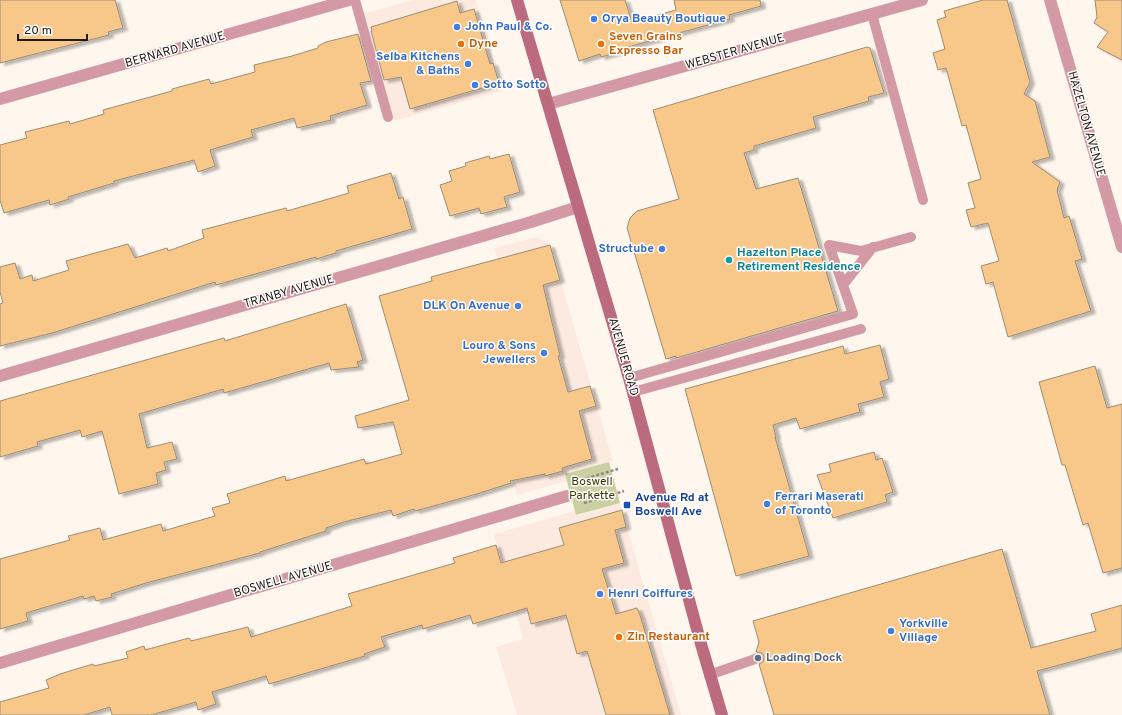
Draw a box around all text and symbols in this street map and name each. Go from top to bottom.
place label: Orya Beauty Boutique [602,11,726,27]
marker: Orya Beauty Boutique [589,14,599,24]
scale bar [18,16,87,42]
place label: John Paul & Co. [465,19,552,35]
marker: John Paul & Co. [452,22,462,32]
text: 20 m [24,23,52,39]
street label: BERNARD AVENUE [123,28,227,72]
place label: Seven Grains Expresso Bar [609,29,683,59]
street label: WEBSTER AVENUE [684,30,786,74]
place label: Dyne [469,36,498,52]
marker: Dyne [456,39,466,49]
marker: Seven Grains Expresso Bar [596,39,606,49]
place label: Selba Kitchens & Baths [376,49,460,79]
marker: Selba Kitchens & Baths [463,59,473,69]
street label: HAZELTON AVENUE [1063,70,1109,178]
place label: Sotto Sotto [483,77,546,93]
marker: Sotto Sotto [470,80,480,90]
place label: Structube [598,241,654,257]
marker: Structube [657,244,667,254]
place label: Hazelton Place Retirement Residence [737,245,861,275]
marker: Hazelton Place Retirement Residence [724,255,734,265]
street label: TRANBY AVENUE [242,271,336,313]
place label: DLK On Avenue [423,298,510,314]
marker: DLK On Avenue [513,301,523,311]
street label: AVENUE ROAD [604,316,642,398]
place label: Louro & Sons Jewellers [462,338,536,368]
marker: Louro & Sons Jewellers [539,348,549,358]
park label: Boswell Parkette [569,474,615,504]
place label: Ferrari Maserati of Toronto [775,489,864,519]
place label: Avenue Rd at Boswell Ave [635,490,709,520]
marker: Ferrari Maserati of Toronto [762,499,772,509]
marker: Avenue Rd at Boswell Ave [622,500,632,510]
street label: BOSWELL AVENUE [232,558,334,602]
place label: Henri Coiffures [608,586,693,602]
marker: Henri Coiffures [595,589,605,599]
place label: Yorkville Village [899,616,948,646]
marker: Yorkville Village [886,626,896,636]
place label: Zin Restaurant [627,629,710,645]
marker: Zin Restaurant [614,632,624,642]
place label: Loading Dock [766,650,843,666]
marker: Loading Dock [753,653,763,663]

